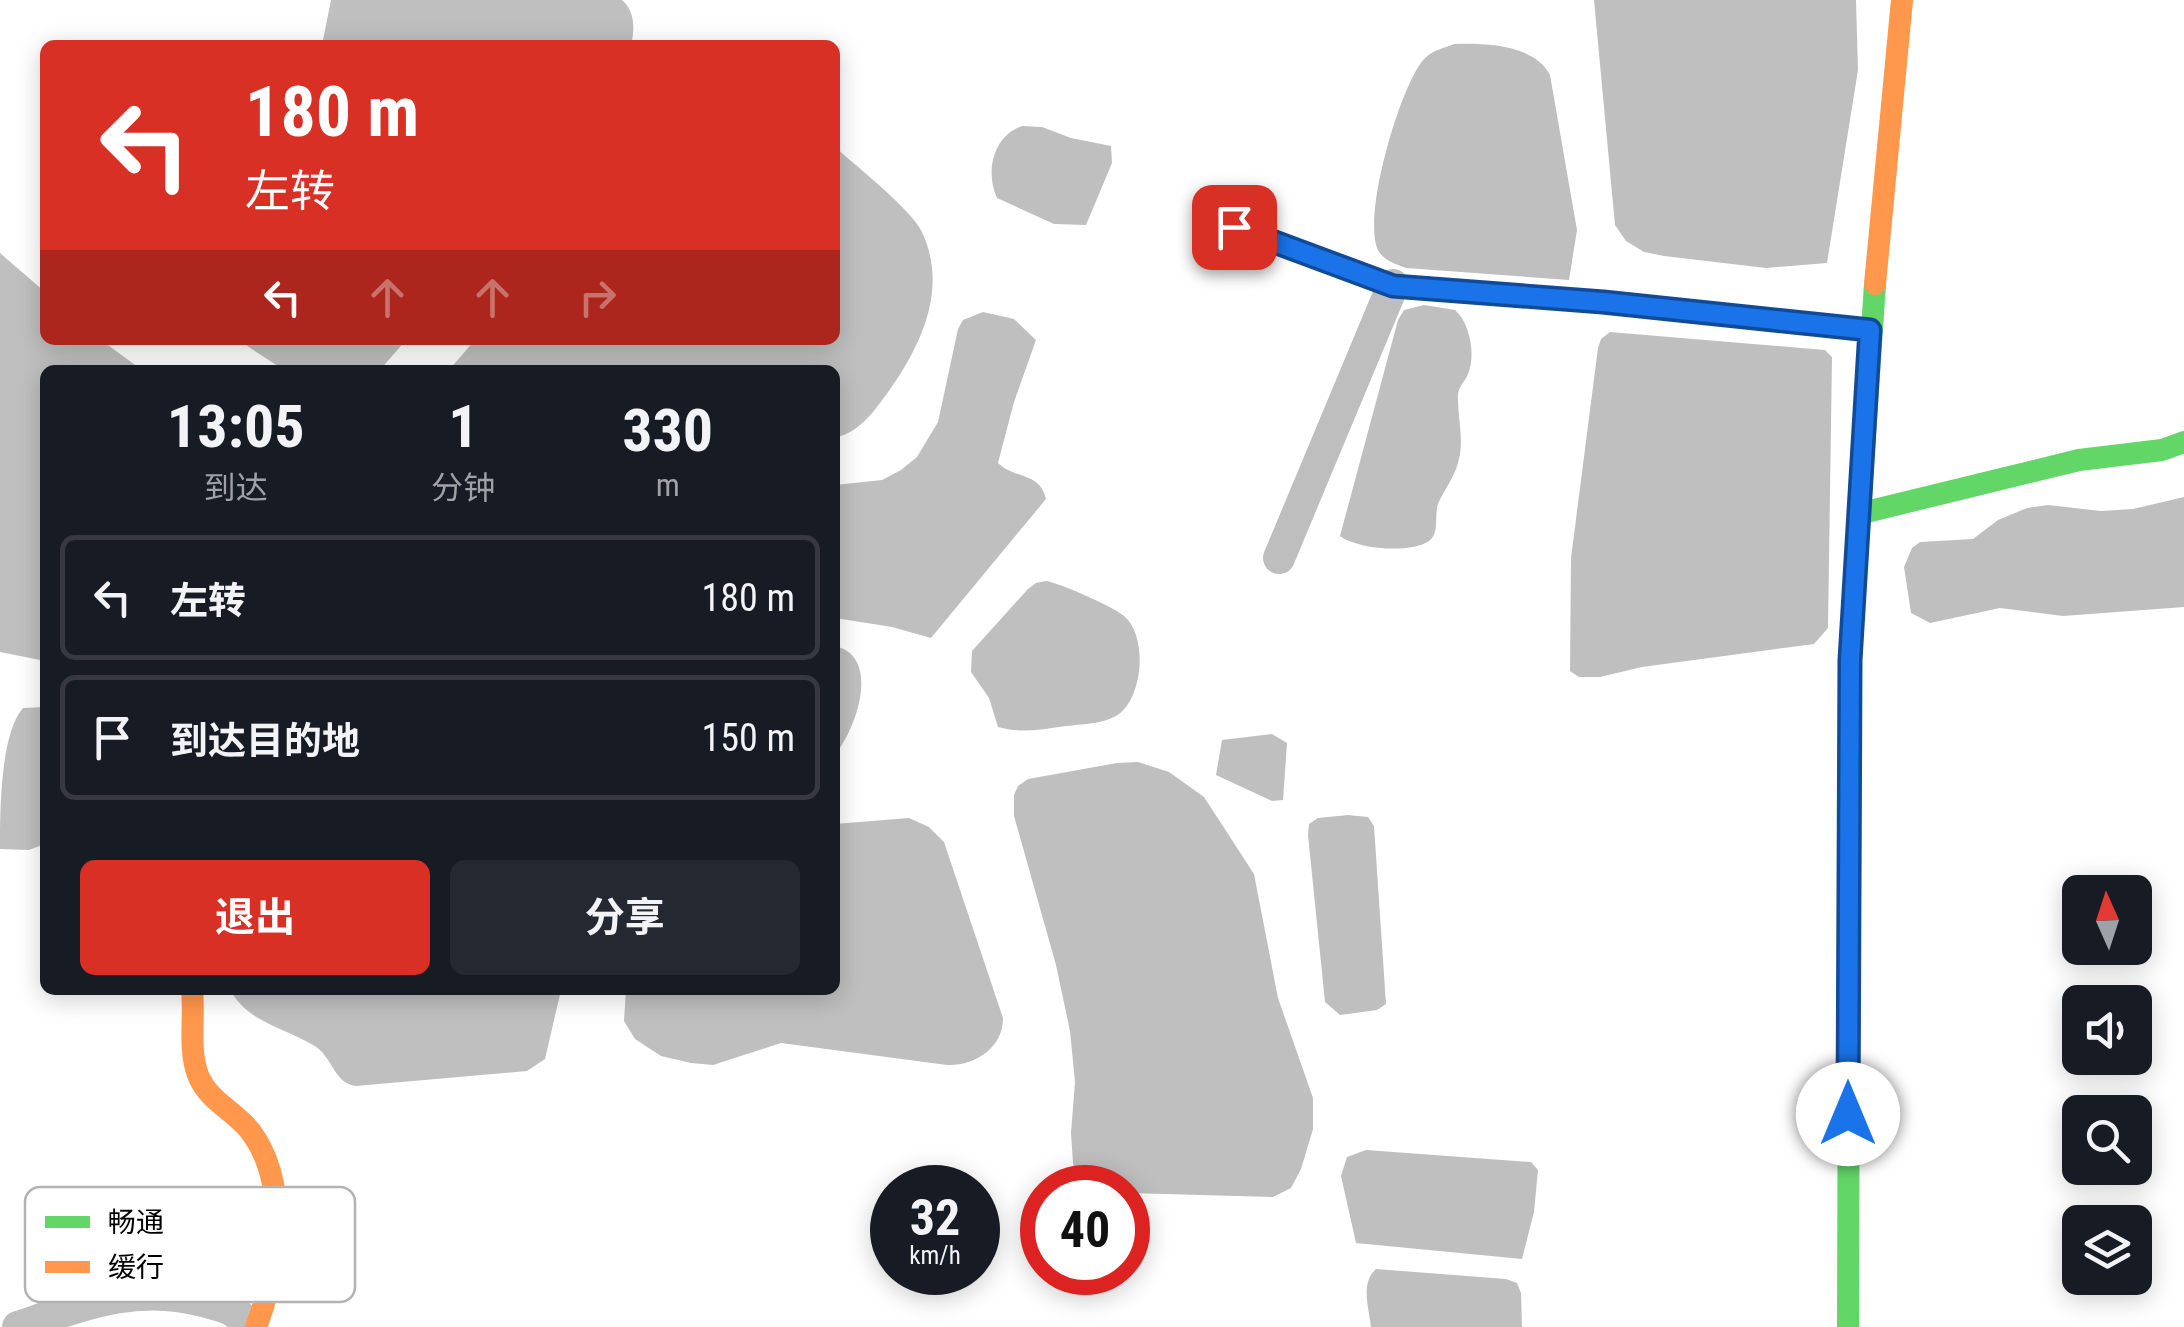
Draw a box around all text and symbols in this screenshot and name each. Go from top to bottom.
text: 180 m [245,71,419,153]
icon: left [80,80,210,210]
text: 左转 [245,165,335,218]
pin [1192,185,1277,270]
icon: arrive [1207,200,1262,255]
icon: left [255,270,310,325]
icon: ahead [360,270,415,325]
icon: ahead [465,270,520,325]
icon: right [570,270,625,325]
text: 13:05 [167,391,305,462]
text: 1 [448,391,479,462]
text: 330 [622,395,713,466]
text: m [656,466,680,504]
text: 到达 [204,469,268,507]
text: 分钟 [431,469,495,507]
icon: left [85,570,140,625]
text: 180 m [701,576,795,620]
text: 左转 [170,579,246,623]
icon: arrive [85,710,140,765]
text: 150 m [701,716,795,760]
text: 到达目的地 [170,719,360,763]
button: 退出 [80,860,430,975]
button: 分享 [450,860,800,975]
north arrow [2062,875,2152,965]
map controls [2062,875,2152,1295]
button: sound [2062,985,2152,1075]
position arrow [1796,1062,1900,1166]
button: search [2062,1095,2152,1185]
speed limit sign: 40 [1020,1165,1150,1295]
legend [25,1187,355,1302]
text: 32 [910,1189,960,1247]
button: layers [2062,1205,2152,1295]
text: 畅通 [108,1206,164,1239]
text: km/h [909,1241,961,1270]
text: 缓行 [108,1251,164,1284]

